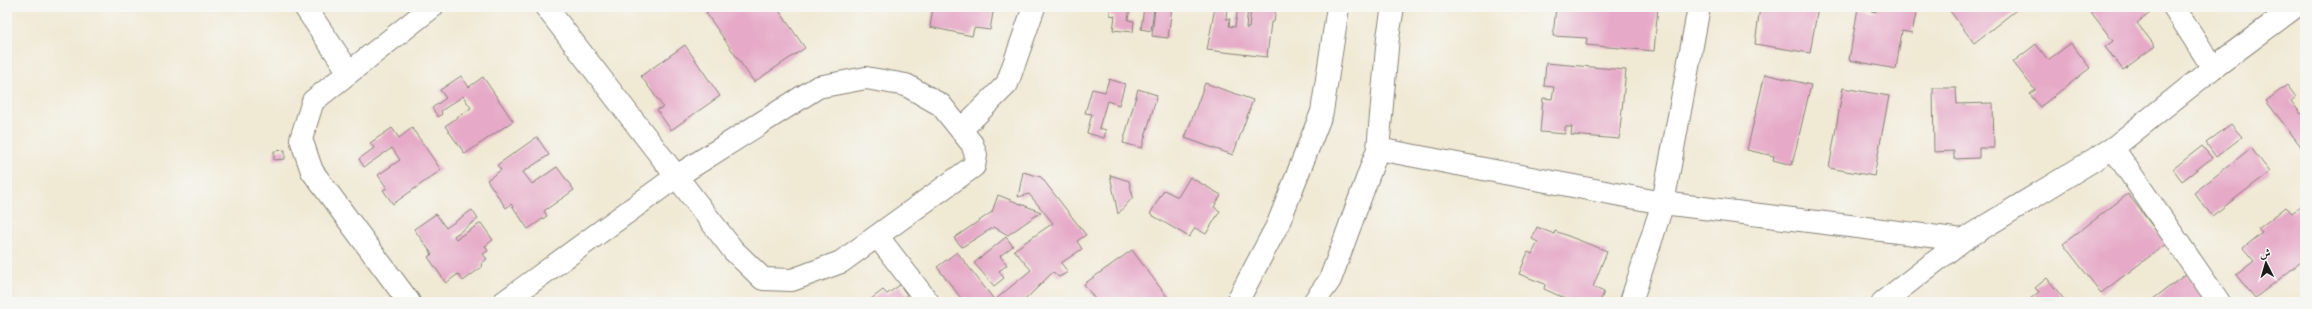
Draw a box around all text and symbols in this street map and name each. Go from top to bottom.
north arrow [2246,243,2286,283]
text: ش [2259,247,2271,261]

